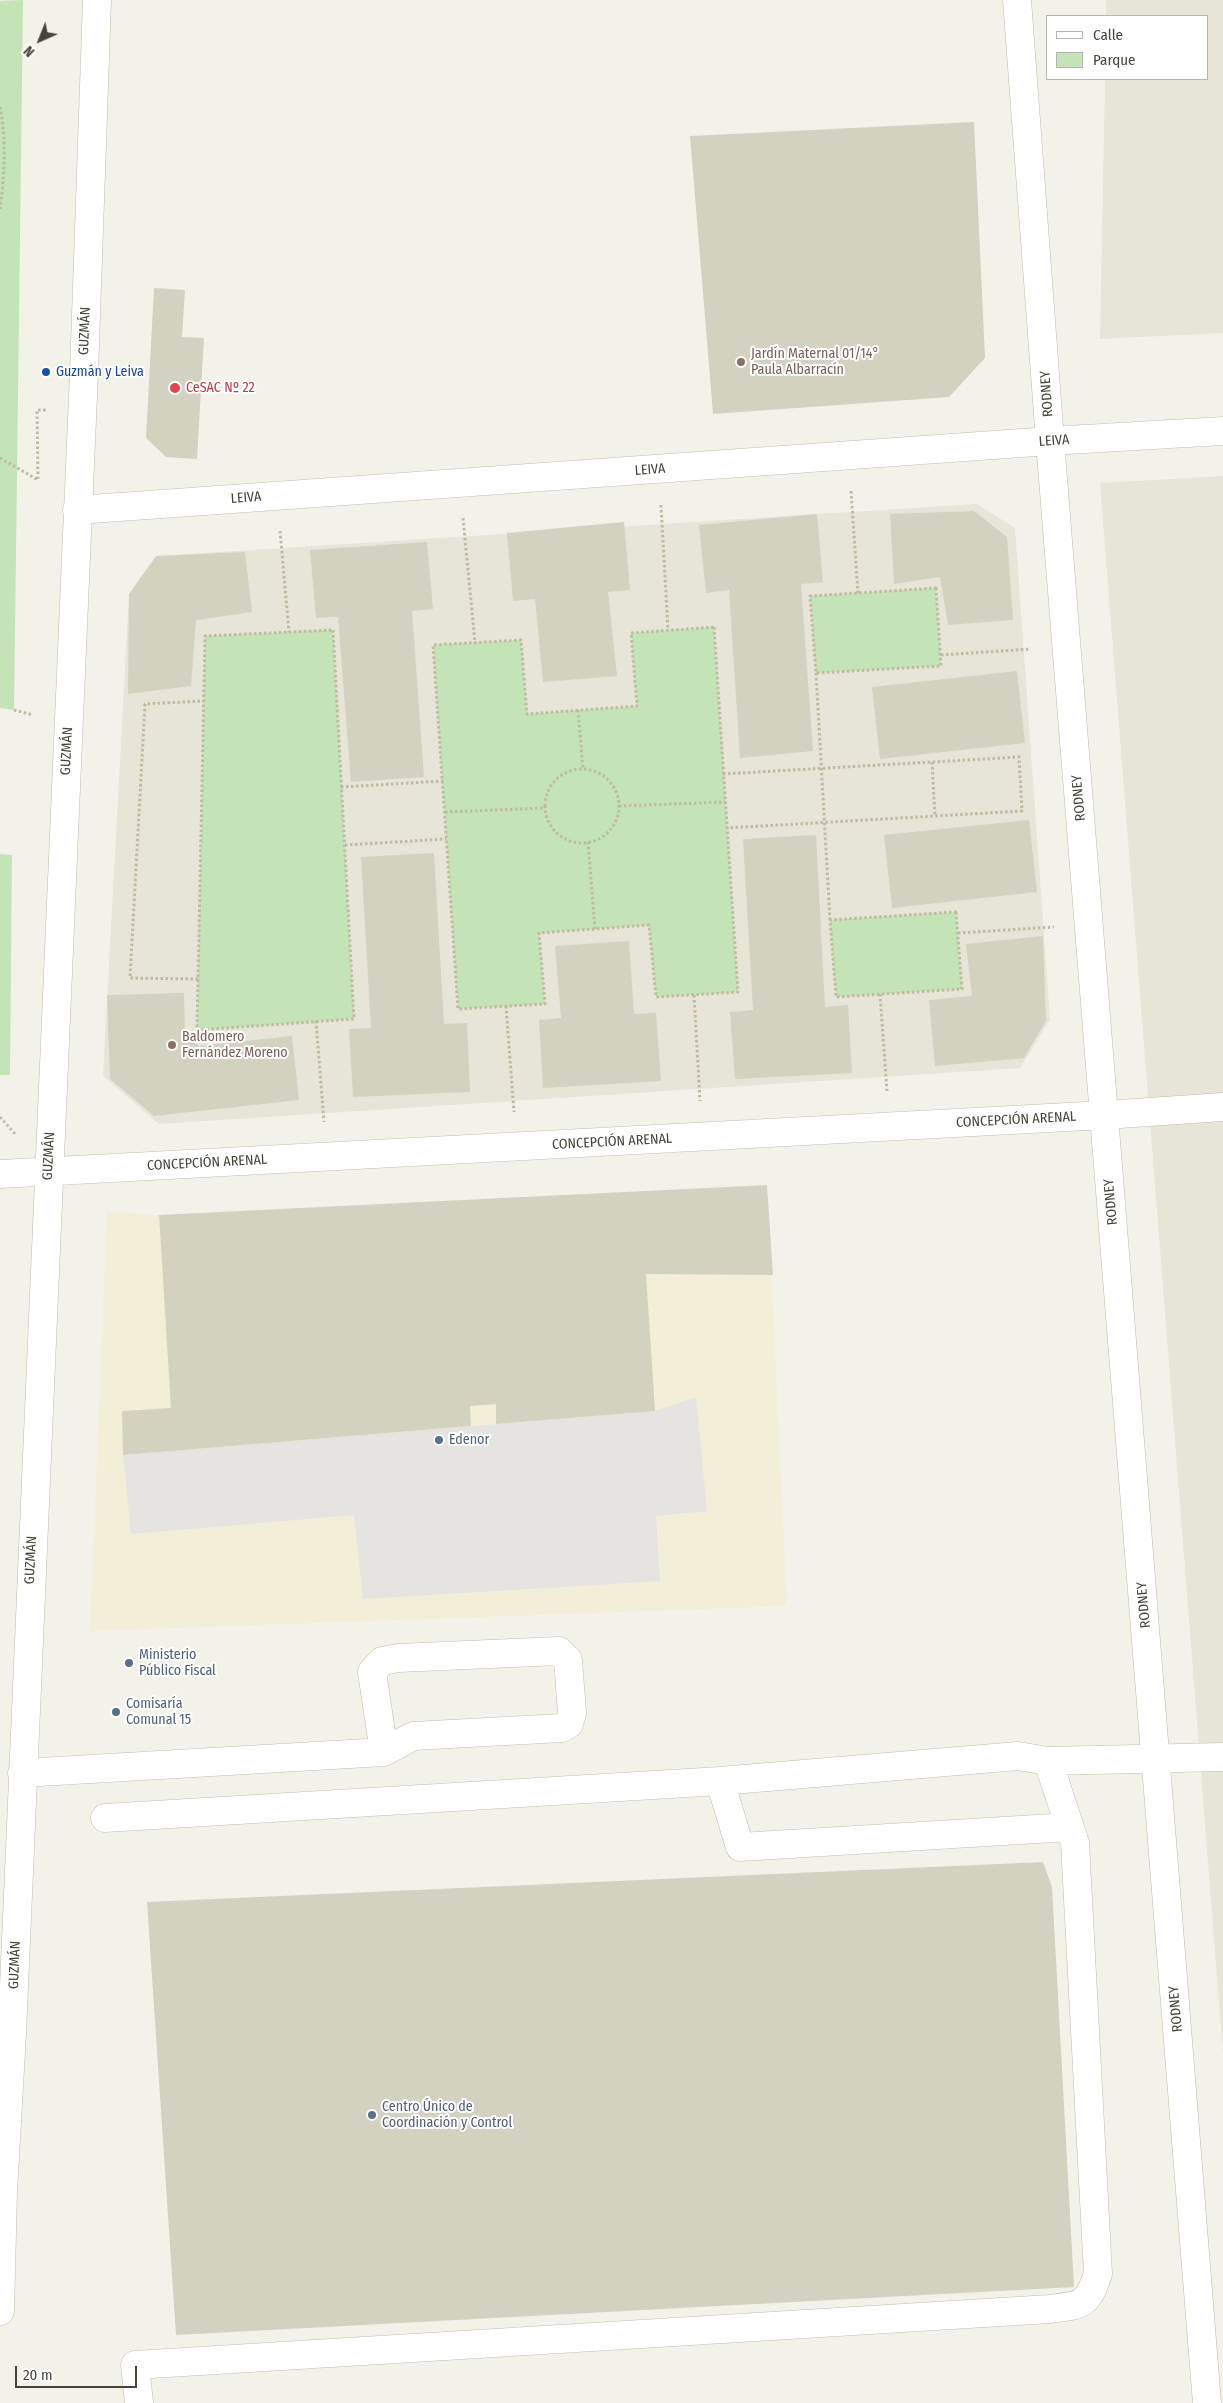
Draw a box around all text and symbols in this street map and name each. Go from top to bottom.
north arrow [15,15,65,65]
legend [1046,15,1208,80]
text: Calle [1093,26,1123,44]
text: N [20,42,38,60]
text: Parque [1093,51,1136,69]
street label: GUZMÁN [76,307,94,355]
place label: Jardín Maternal 01/14° Paula Albarracín [751,346,879,378]
marker: Jardín Maternal 01/14° Paula Albarracín [735,356,747,368]
place label: Guzmán y Leiva [56,364,144,380]
marker: Guzmán y Leiva [40,366,52,378]
street label: RODNEY [1037,370,1057,418]
place label: CeSAC Nº 22 [186,380,255,396]
marker: CeSAC Nº 22 [168,381,182,395]
street label: LEIVA [1038,432,1070,450]
street label: LEIVA [634,461,666,479]
street label: LEIVA [230,489,262,507]
street label: GUZMÁN [57,726,77,776]
street label: RODNEY [1069,774,1089,822]
place label: Baldomero Fernández Moreno [182,1029,288,1062]
marker: Baldomero Fernández Moreno [166,1039,178,1051]
street label: CONCEPCIÓN ARENAL [956,1108,1076,1132]
street label: CONCEPCIÓN ARENAL [552,1130,672,1154]
street label: GUZMÁN [39,1131,59,1181]
street label: CONCEPCIÓN ARENAL [147,1151,267,1175]
street label: RODNEY [1101,1178,1121,1226]
place label: Edenor [449,1432,489,1448]
marker: Edenor [433,1434,445,1446]
street label: GUZMÁN [21,1535,41,1585]
street label: RODNEY [1134,1581,1154,1629]
place label: Ministerio Público Fiscal [139,1647,216,1680]
marker: Ministerio Público Fiscal [123,1657,135,1669]
place label: Comisaría Comunal 15 [126,1696,191,1728]
marker: Comisaría Comunal 15 [110,1706,122,1718]
street label: GUZMÁN [6,1941,24,1989]
street label: RODNEY [1166,1985,1186,2033]
place label: Centro Único de Coordinación y Control [382,2099,512,2132]
marker: Centro Único de Coordinación y Control [366,2109,378,2121]
scale bar [18,2356,140,2388]
text: 20 m [23,2366,53,2384]

